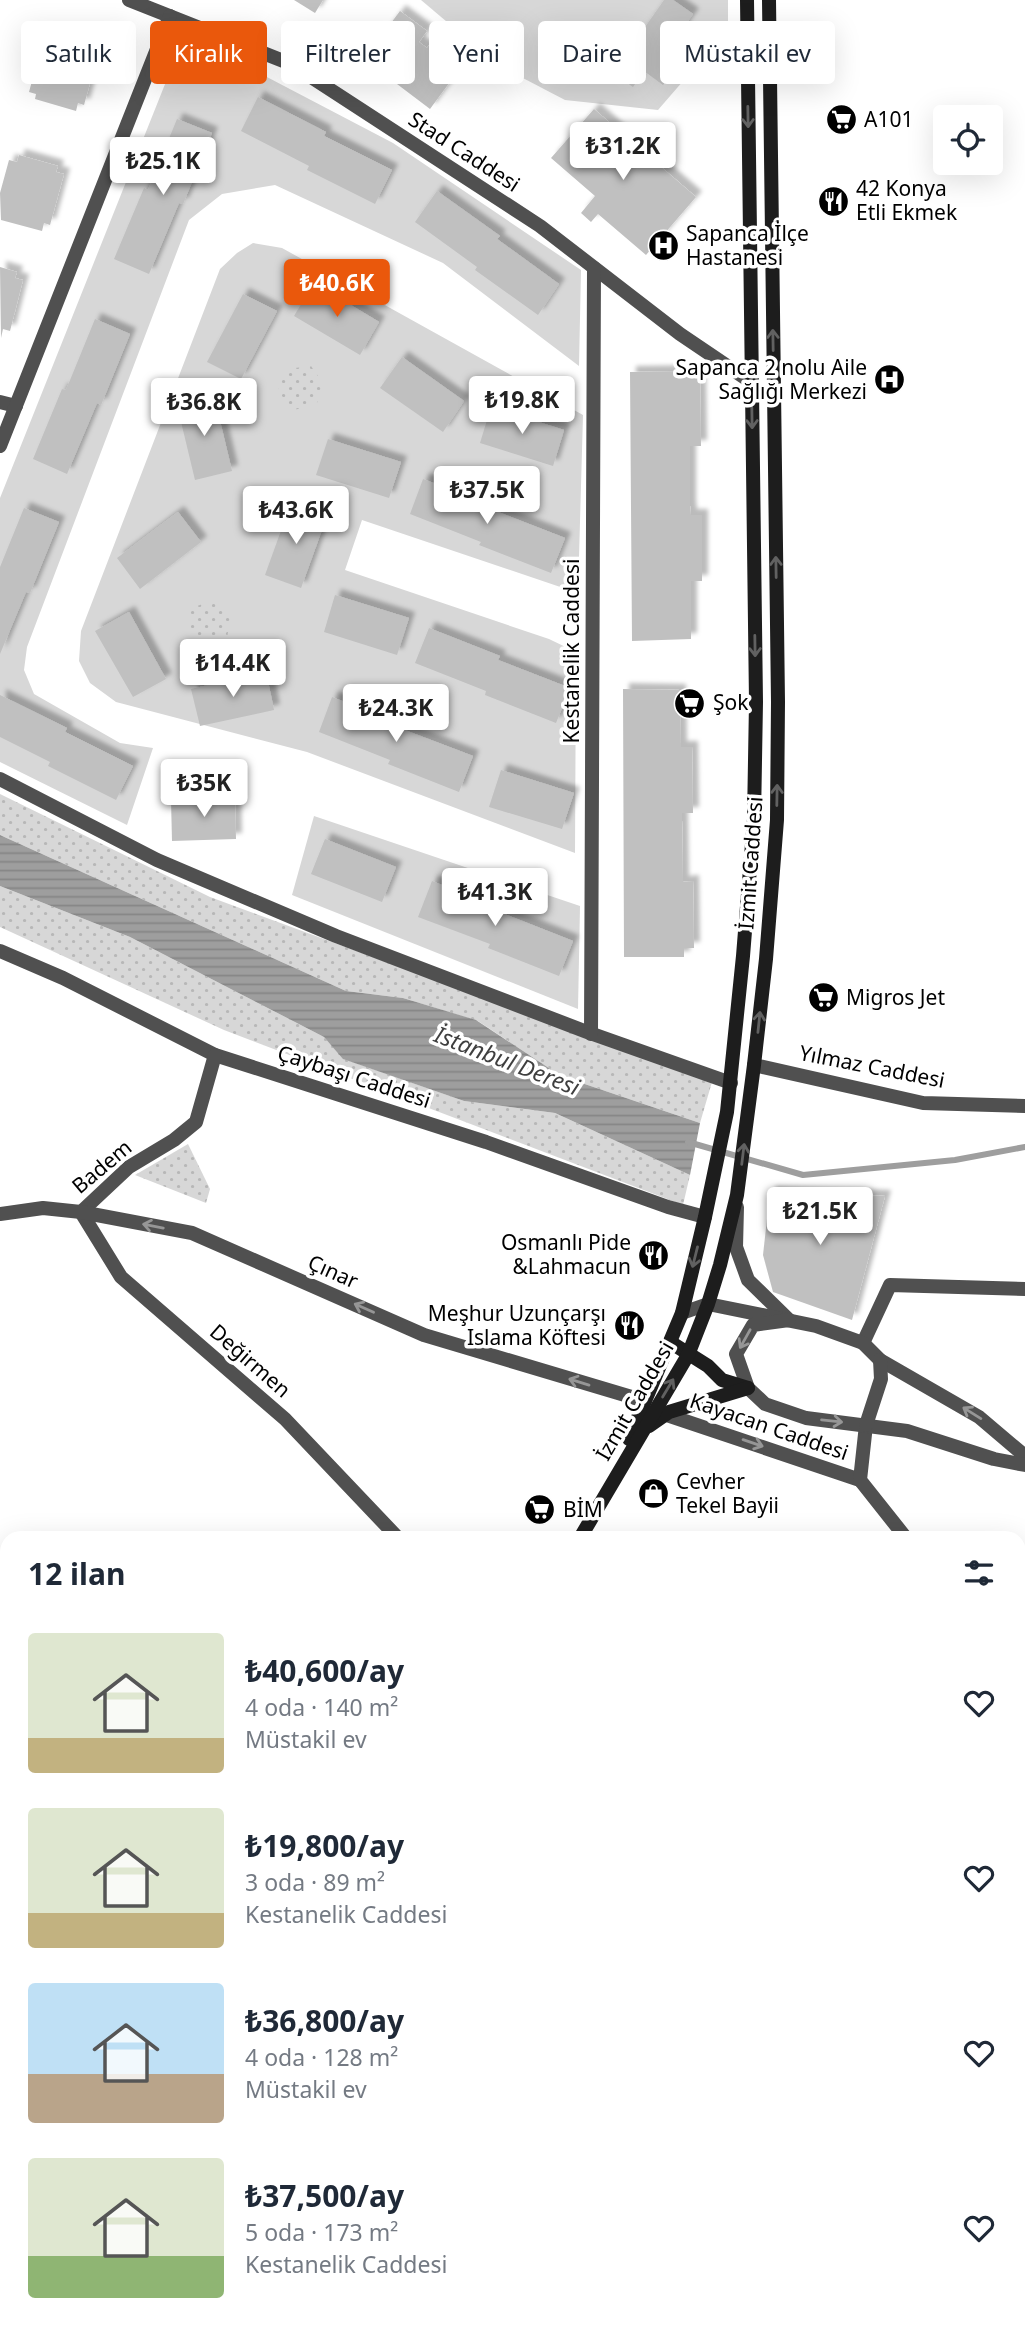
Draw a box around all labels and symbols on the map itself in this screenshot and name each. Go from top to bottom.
supermarket icon: A101 [824,103,858,137]
street label: Stad Caddesi [403,105,526,198]
one-way arrow [741,105,755,128]
place label: A101 [864,105,913,133]
pin: ₺31.2K [566,122,680,182]
pin: ₺25.1K [106,138,220,197]
place label: 42 Konya Etli Ekmek [856,174,958,226]
restaurant icon: 42 Konya Etli Ekmek [816,184,850,218]
place label: Sapanca İlçe Hastanesi [686,219,809,271]
hospital icon: Sapanca İlçe Hastanesi [646,229,680,263]
pin: ₺40.6K [280,260,394,319]
one-way arrow [766,329,780,352]
place label: Sapanca 2 nolu Aile Sağlığı Merkezi [676,353,867,405]
hospital icon: Sapanca 2 nolu Aile Sağlığı Merkezi [873,363,907,397]
pin: ₺19.8K [465,376,579,436]
pin: ₺36.8K [147,378,261,438]
one-way arrow [745,406,759,429]
pin: ₺37.5K [430,466,544,526]
pin: ₺43.6K [239,486,353,546]
one-way arrow [769,556,783,579]
street label: Kestanelik Caddesi [557,559,585,743]
one-way arrow [748,634,762,657]
pin: ₺14.4K [176,640,290,699]
pin: ₺24.3K [339,684,453,744]
supermarket icon: Şok [673,686,707,720]
place label: Şok [713,688,749,716]
pin: ₺35K [163,760,245,819]
one-way arrow [770,784,784,807]
street label: İzmit Caddesi [731,795,769,930]
pin: ₺41.3K [438,869,552,928]
supermarket icon: Migros Jet [806,981,840,1015]
place label: Migros Jet [846,983,945,1011]
one-way arrow [753,1011,766,1033]
water label: İstanbul Deresi [429,1017,585,1103]
street label: Çaybaşı Caddesi [274,1038,435,1114]
street label: Yılmaz Caddesi [797,1038,947,1094]
street label: Badem [66,1133,137,1199]
one-way arrow [736,1144,749,1166]
pin: ₺21.5K [763,1188,877,1247]
one-way arrow [142,1218,165,1232]
place label: Osmanlı Pide &Lahmacun [501,1228,631,1280]
restaurant icon: Osmanlı Pide &Lahmacun [637,1238,671,1272]
one-way arrow [688,1245,701,1268]
street label: Çınar [304,1248,363,1295]
place label: Meşhur Uzunçarşı Islama Köftesi [428,1299,606,1351]
one-way arrow [354,1301,375,1314]
restaurant icon: Meşhur Uzunçarşı Islama Köftesi [612,1309,646,1343]
street label: Değirmen [204,1317,297,1403]
one-way arrow [738,1328,751,1349]
street label: İzmit Caddesi [589,1336,680,1465]
one-way arrow [569,1374,591,1387]
one-way arrow [661,1379,675,1399]
street label: Kayacan Caddesi [686,1386,852,1466]
one-way arrow [963,1406,982,1421]
one-way arrow [820,1415,842,1428]
one-way arrow [741,1438,763,1450]
place label: Cevher Tekel Bayii [676,1467,779,1519]
shop icon: Cevher Tekel Bayii [636,1477,670,1511]
supermarket icon: BİM [523,1493,557,1527]
place label: BİM [563,1495,603,1523]

